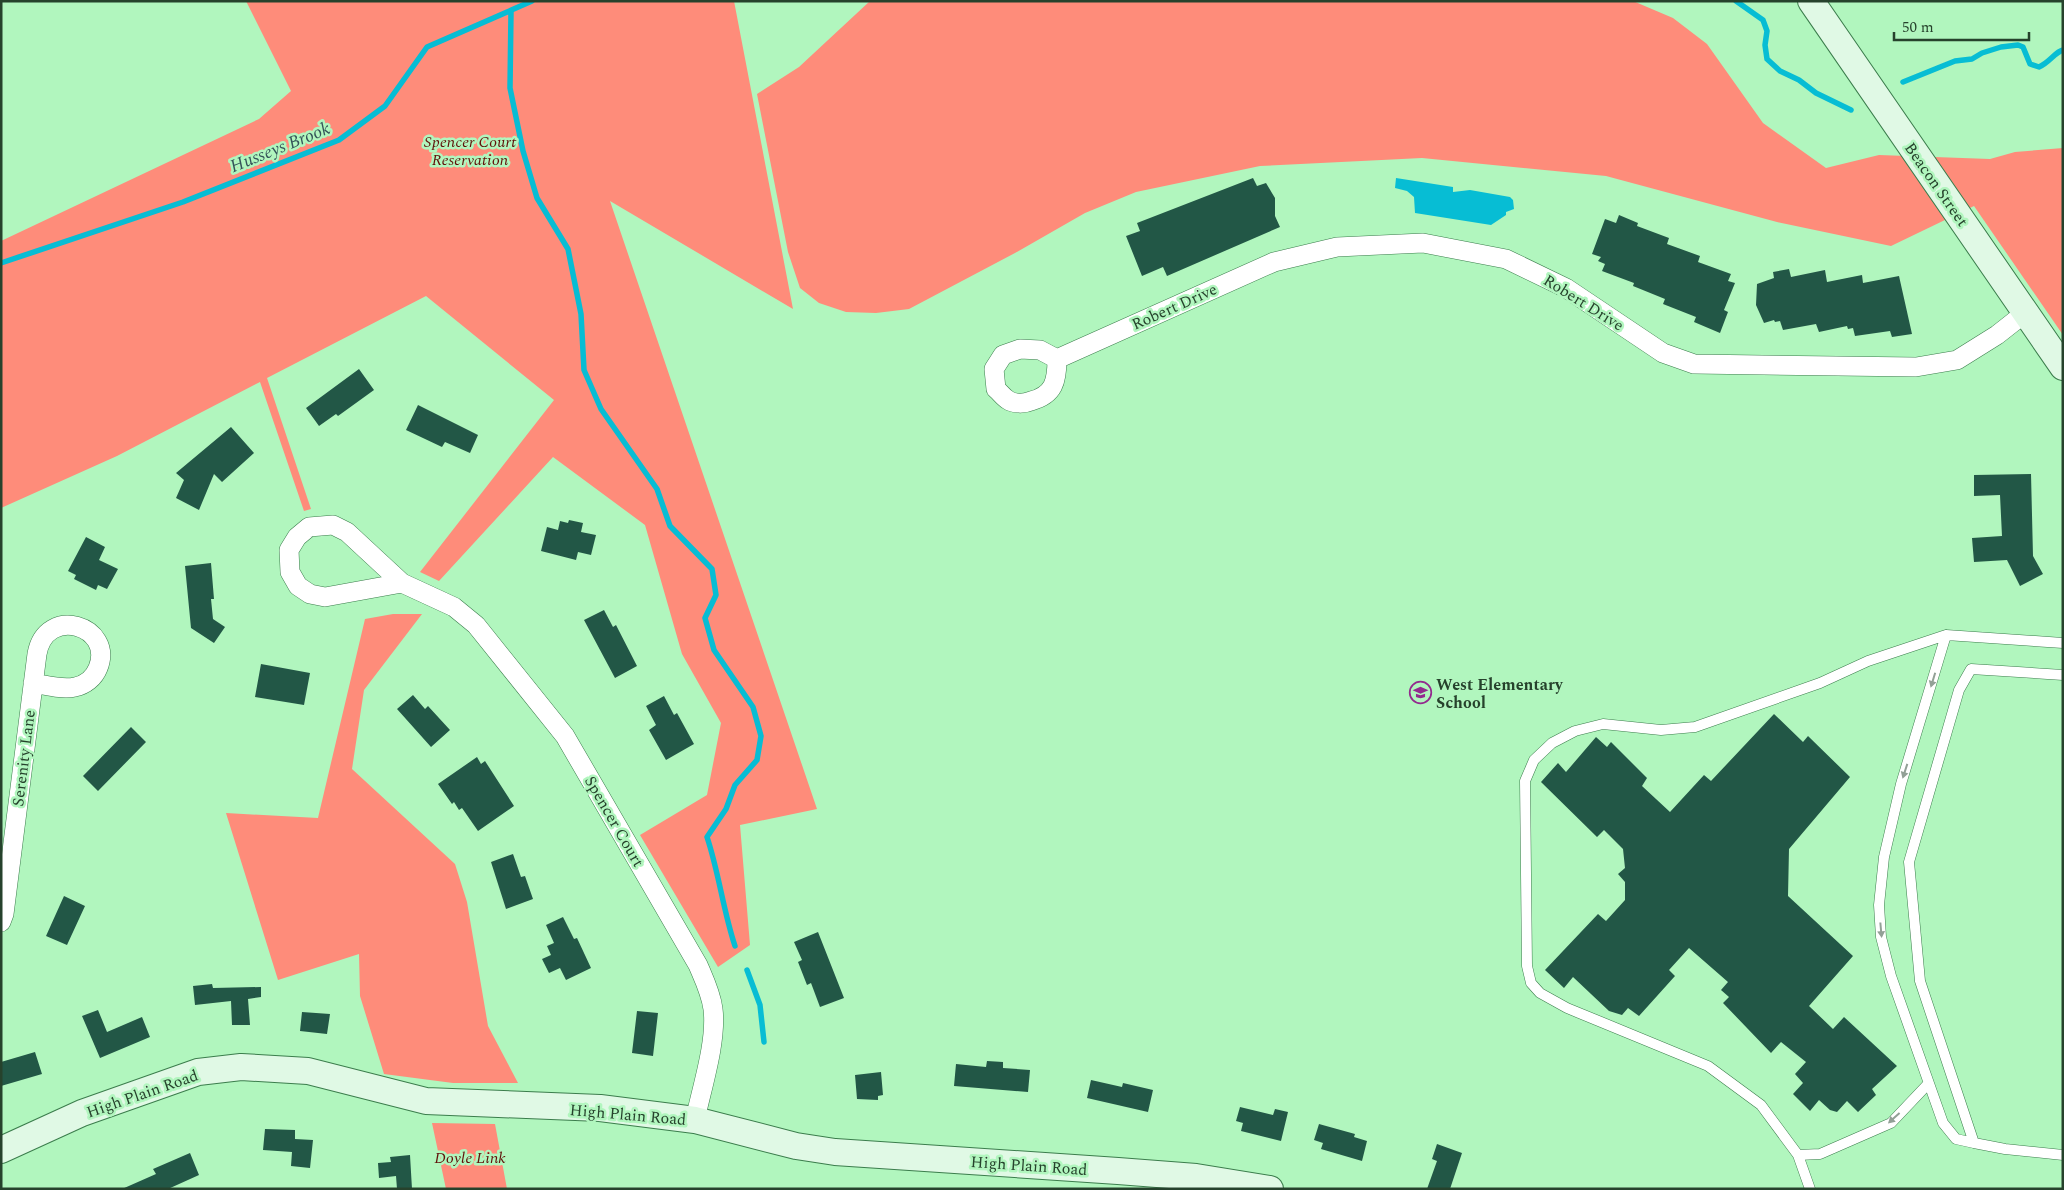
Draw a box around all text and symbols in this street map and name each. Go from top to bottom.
scale bar [1894,10,2029,42]
text: 50 m [1902,16,1934,39]
water label: Husseys Brook [226,115,335,180]
park label: Spencer Court Reservation [424,130,517,172]
street label: Beacon Street [1898,138,1974,232]
street label: Robert Drive [1538,269,1628,337]
street label: Robert Drive [1128,277,1221,336]
one-way arrow [1928,672,1936,687]
place label: West Elementary School [1436,673,1564,715]
school or university icon: West Elementary School [1408,681,1432,705]
street label: Serenity Lane [6,708,42,808]
one-way arrow [1901,763,1909,778]
street label: Spencer Court [578,771,650,872]
one-way arrow [1877,923,1885,939]
street label: High Plain Road [83,1064,202,1124]
street label: High Plain Road [569,1098,687,1132]
one-way arrow [1889,1112,1901,1124]
park label: Doyle Link [434,1146,506,1170]
street label: High Plain Road [970,1150,1088,1182]

